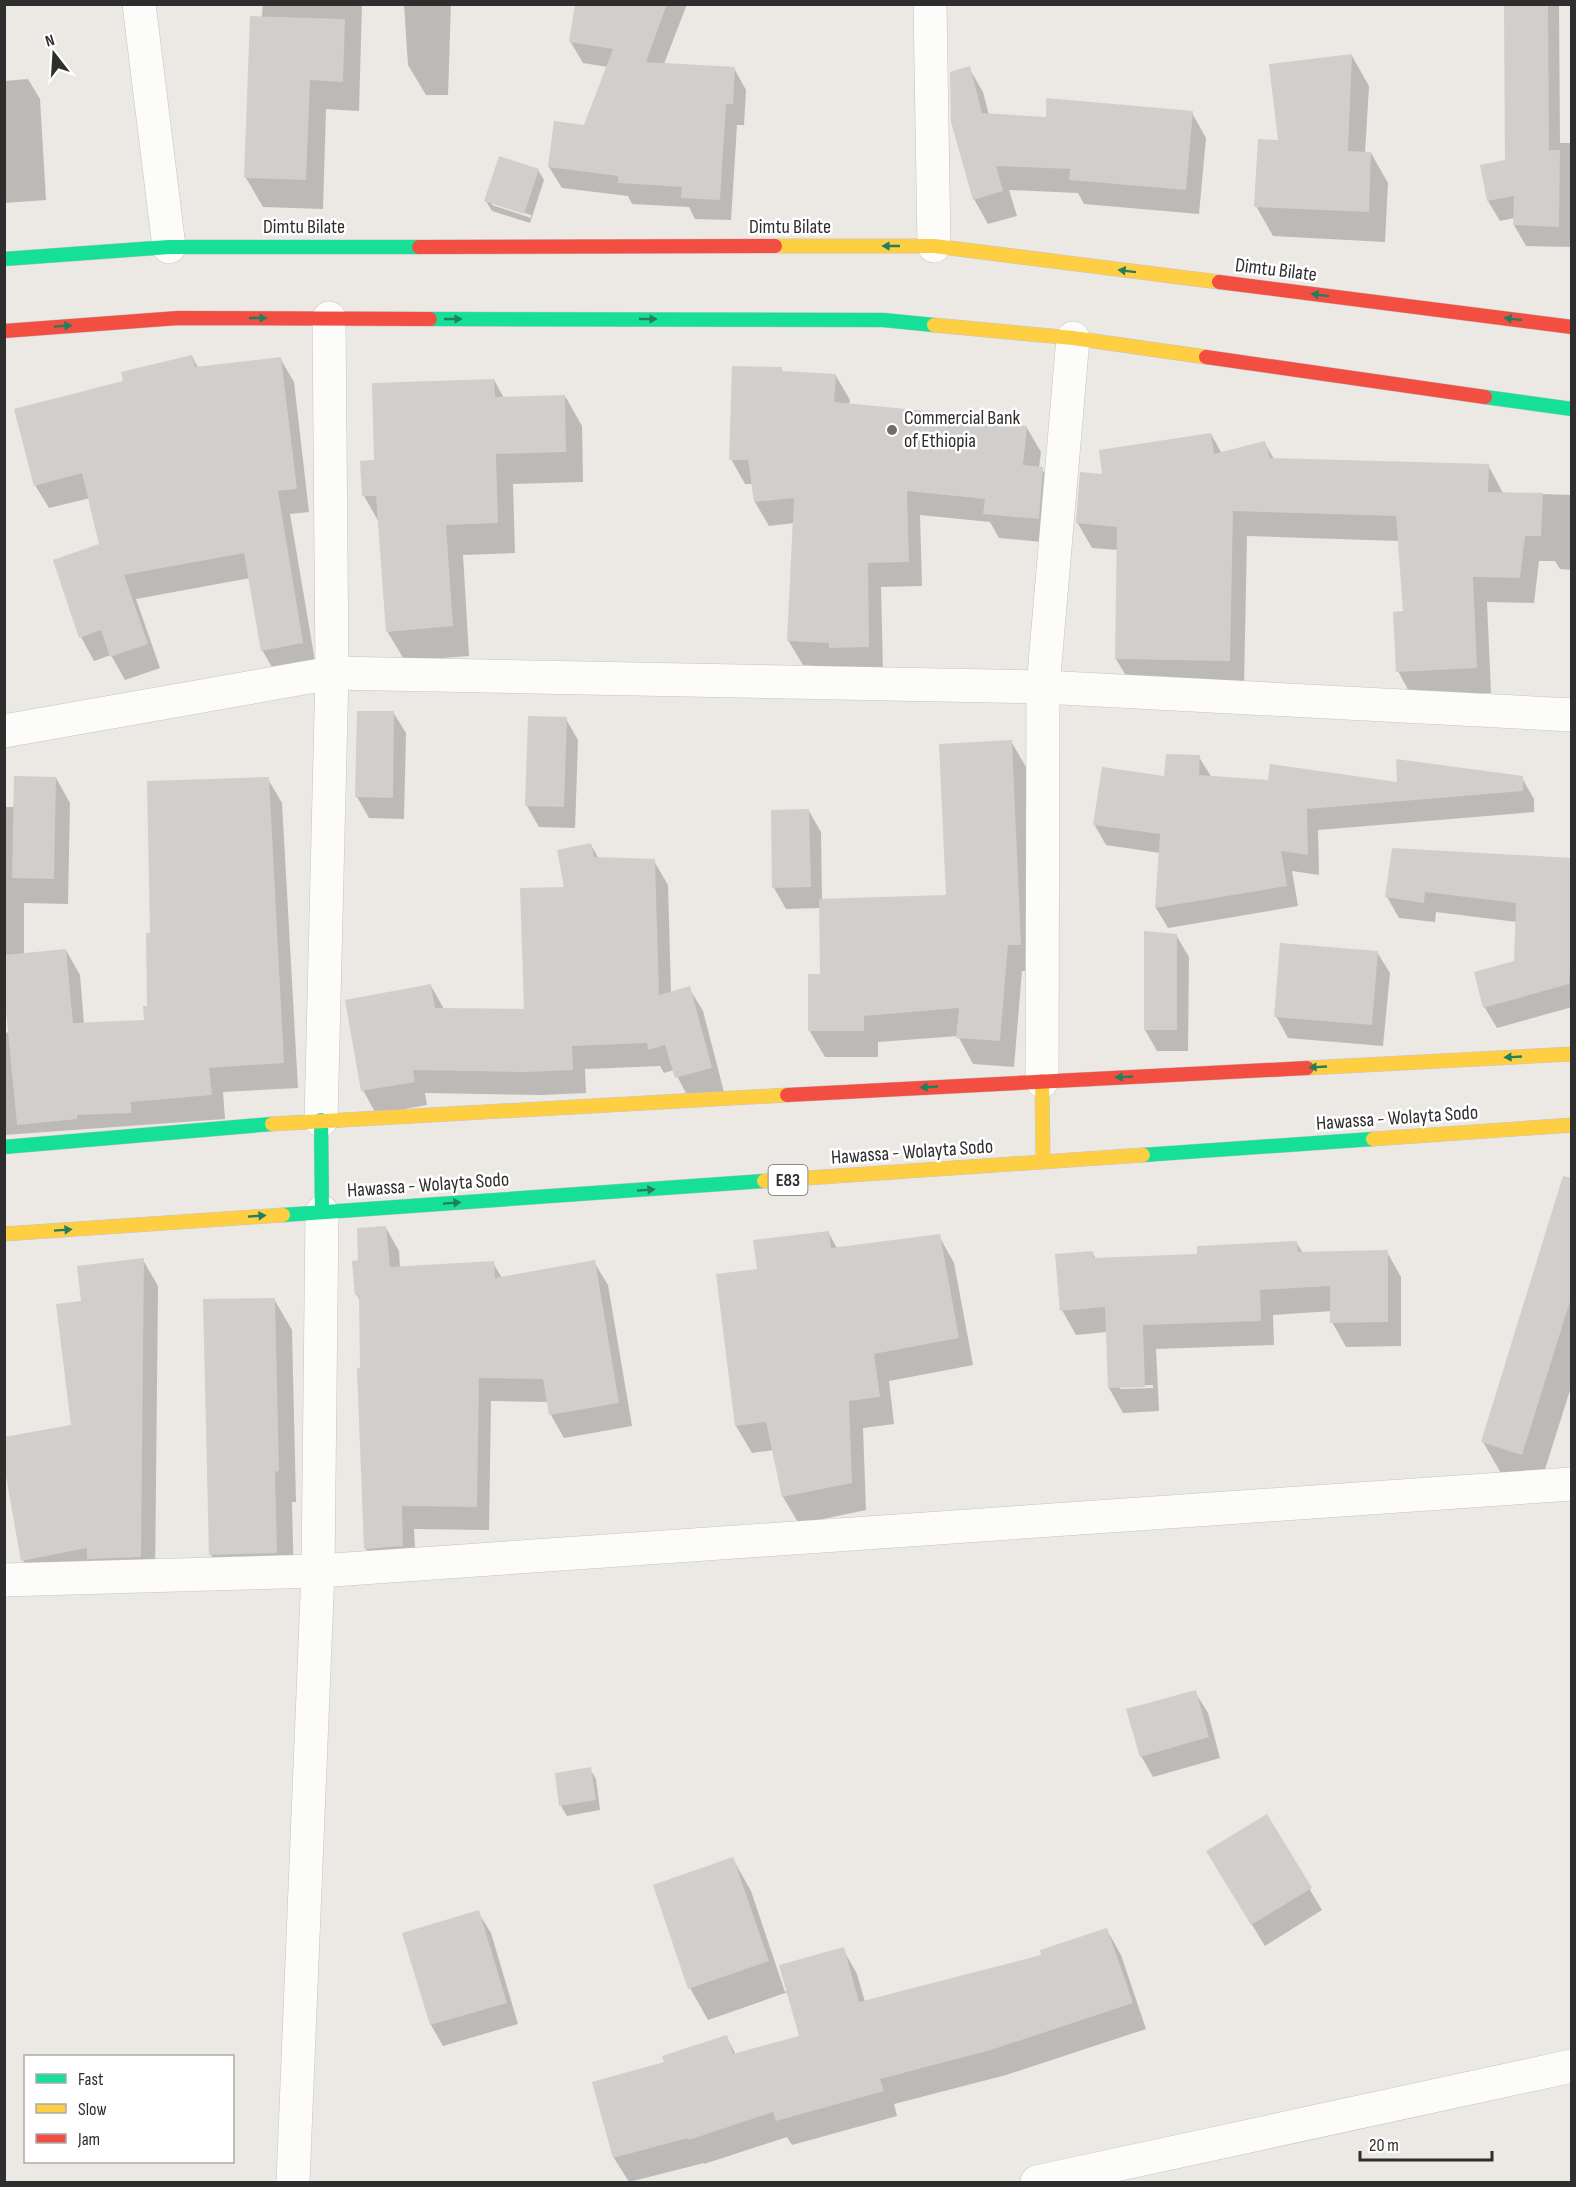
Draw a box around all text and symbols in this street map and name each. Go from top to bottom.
north arrow [24,24,84,84]
text: N [43,31,57,51]
street label: Dimtu Bilate [263,215,345,239]
street label: Dimtu Bilate [749,215,831,239]
one-way arrow [882,241,901,251]
street label: Dimtu Bilate [1234,253,1318,287]
one-way arrow [1117,266,1136,275]
one-way arrow [1310,290,1329,300]
one-way arrow [248,313,267,323]
one-way arrow [443,314,462,324]
one-way arrow [638,315,657,324]
one-way arrow [1504,315,1523,324]
one-way arrow [53,322,72,331]
place label: Commercial Bank of Ethiopia [904,406,1020,453]
marker: Commercial Bank of Ethiopia [885,423,899,437]
one-way arrow [1504,1053,1523,1062]
one-way arrow [1309,1063,1328,1072]
one-way arrow [1114,1072,1133,1081]
one-way arrow [919,1083,938,1092]
street label: Hawassa - Wolayta Sodo [1315,1100,1479,1136]
street label: Hawassa - Wolayta Sodo [830,1134,994,1170]
road number: E83 [768,1165,808,1195]
street label: Hawassa - Wolayta Sodo [346,1167,510,1203]
one-way arrow [637,1185,656,1194]
one-way arrow [442,1198,461,1208]
one-way arrow [248,1212,267,1221]
one-way arrow [53,1225,72,1235]
legend [24,2055,234,2163]
text: Fast [78,2069,104,2090]
text: Slow [78,2099,107,2120]
scale bar [1360,2124,1492,2162]
text: Jam [77,2129,100,2150]
text: 20 m [1369,2135,1399,2156]

